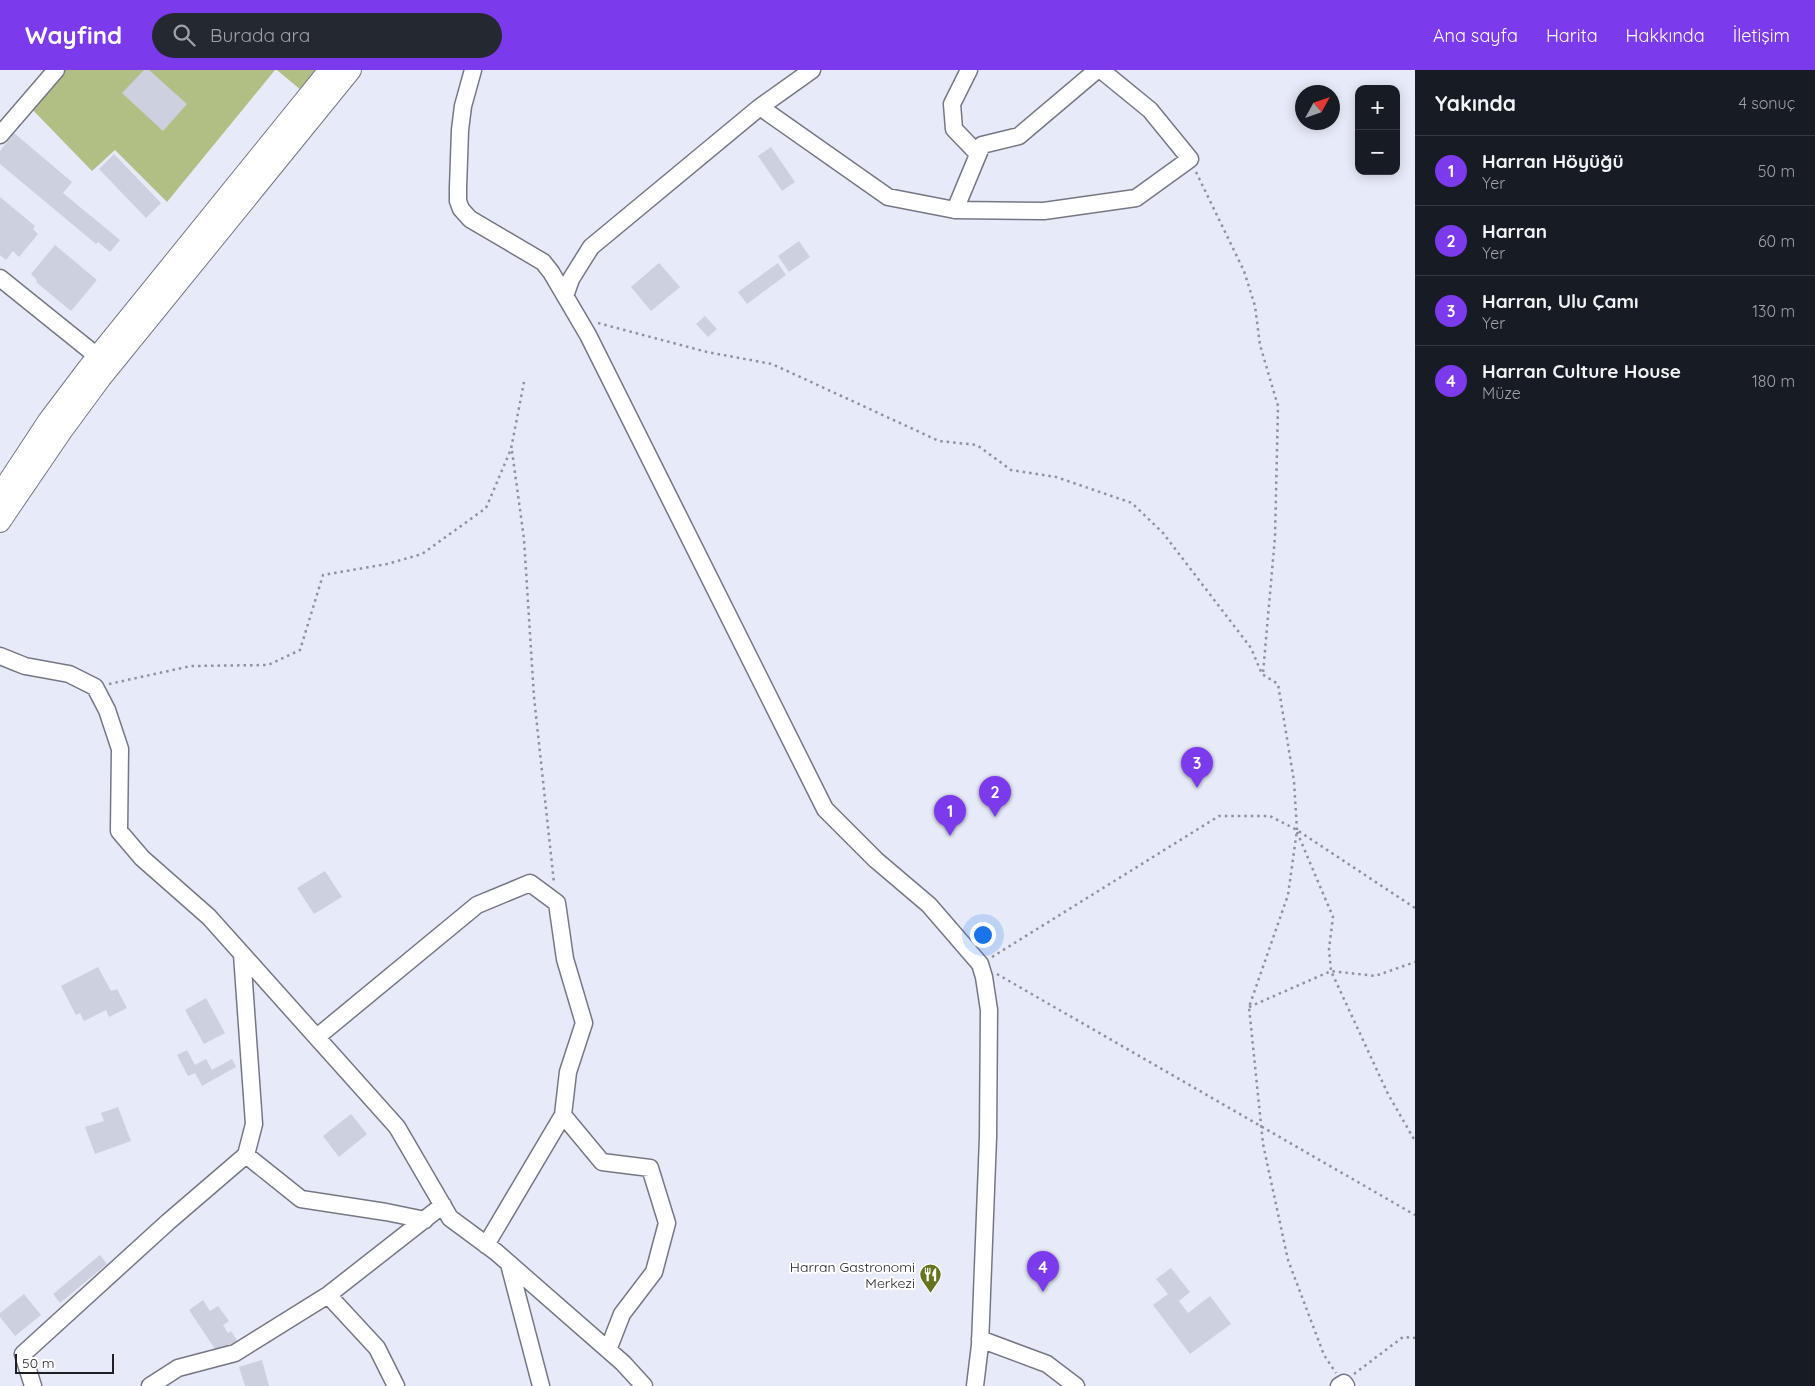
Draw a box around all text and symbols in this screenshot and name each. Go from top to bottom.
search box [152,13,502,58]
text: Wayfind [25,20,122,50]
icon: search [170,21,198,49]
text: Burada ara [210,23,310,47]
text: Ana sayfa [1433,24,1518,47]
text: Harita [1546,24,1598,47]
text: Hakkında [1626,24,1705,47]
text: İletişim [1733,24,1790,47]
north arrow [1295,85,1340,130]
map controls [1355,85,1400,175]
button: + [1355,85,1400,130]
text: Yakında [1435,90,1516,116]
text: 4 sonuç [1738,93,1795,113]
button: − [1355,130,1400,175]
text: Harran Höyüğü [1482,149,1624,173]
text: 1 [1448,161,1454,181]
text: 50 m [1758,161,1795,181]
text: Yer [1482,173,1506,193]
text: Harran [1482,219,1547,243]
text: 2 [1446,231,1456,251]
text: 60 m [1758,231,1795,251]
text: Yer [1482,243,1506,263]
text: Harran, Ulu Çamı [1482,289,1638,313]
text: 3 [1447,301,1455,321]
text: 130 m [1752,301,1795,321]
text: Yer [1482,313,1506,333]
text: Harran Culture House [1482,359,1681,383]
text: 4 [1446,371,1456,391]
text: 180 m [1752,371,1795,391]
text: Müze [1482,383,1521,403]
pin: 3 [1181,747,1213,788]
pin: 2 [979,776,1011,817]
pin: 1 [934,795,966,836]
your location [970,922,996,948]
pin: 4 [1027,1251,1059,1292]
place label: Harran Gastronomi Merkezi [790,1258,915,1292]
restaurant icon: Harran Gastronomi Merkezi [919,1263,943,1294]
scale bar [15,1351,114,1374]
text: 50 m [22,1354,55,1372]

